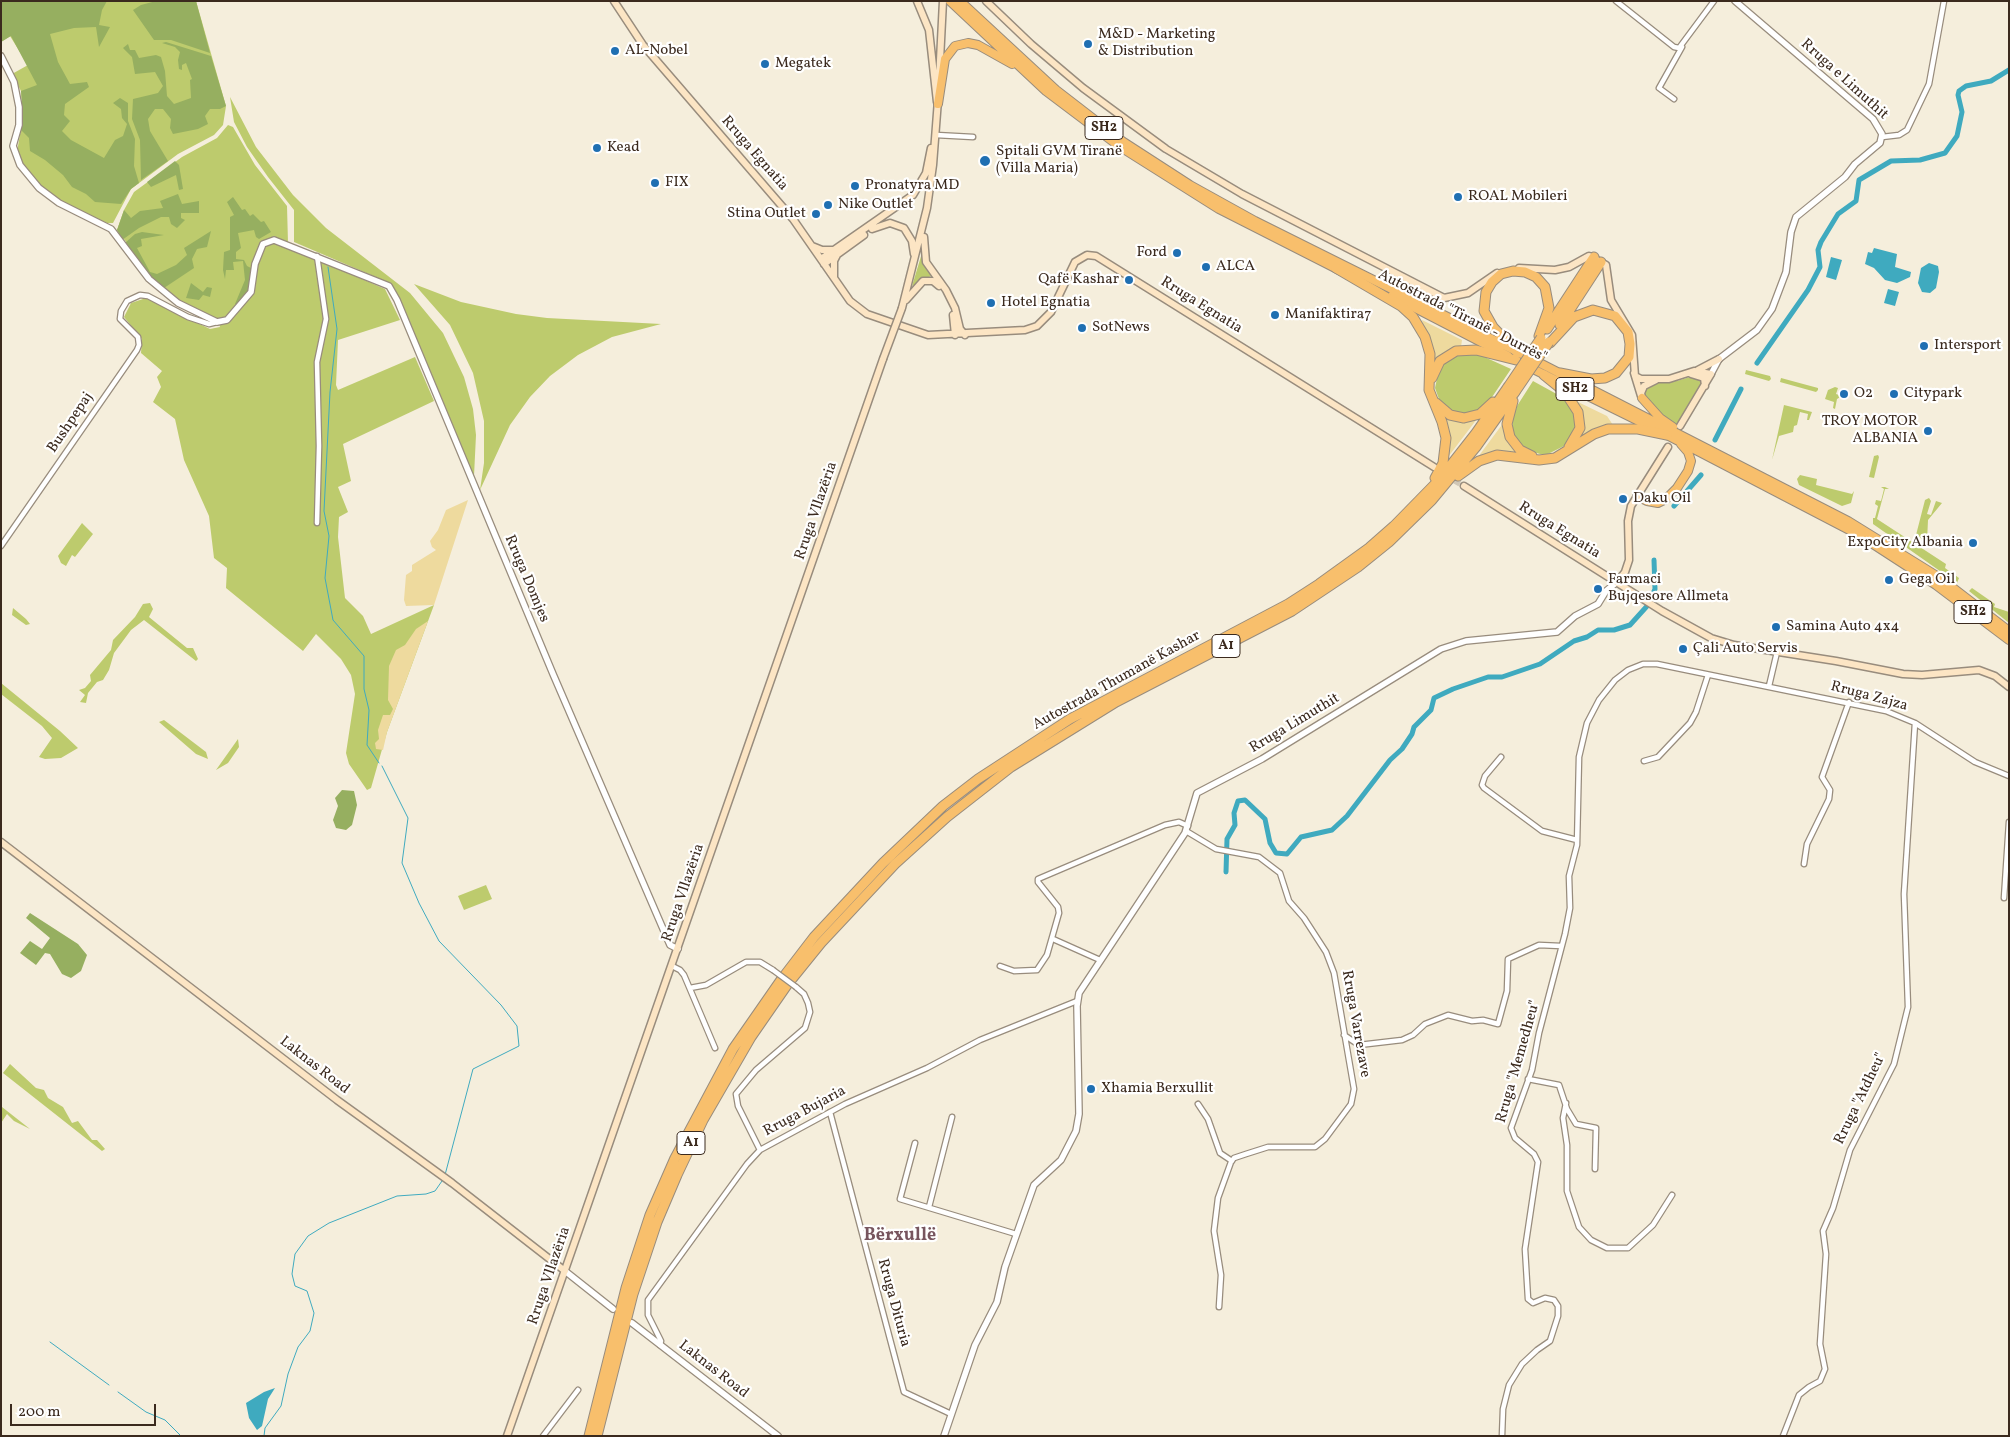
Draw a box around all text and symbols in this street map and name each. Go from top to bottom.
place label: M&D - Marketing & Distribution [1098,26,1216,61]
street label: Rruga e Limuthit [1796,36,1892,124]
marker: M&D - Marketing & Distribution [1082,38,1094,50]
place label: AL-Nobel [625,42,688,60]
marker: AL-Nobel [609,45,621,57]
place label: Megatek [775,55,831,73]
marker: Megatek [759,58,771,70]
street label: Rruga Egnatia [717,113,791,195]
road number: SH2 [1085,116,1123,140]
place label: Kead [607,139,640,157]
marker: Kead [591,142,603,154]
place label: Spitali GVM Tiranë (Villa Maria) [996,143,1122,178]
marker: Spitali GVM Tiranë (Villa Maria) [978,154,992,168]
place label: FIX [665,174,689,192]
marker: FIX [649,177,661,189]
place label: Pronatyra MD [865,177,959,195]
marker: Pronatyra MD [849,180,861,192]
place label: ROAL Mobileri [1468,188,1567,206]
marker: ROAL Mobileri [1452,191,1464,203]
place label: Nike Outlet [838,196,913,214]
marker: Nike Outlet [822,199,834,211]
place label: Stina Outlet [727,205,806,223]
marker: Stina Outlet [810,208,822,220]
place label: Ford [1137,244,1167,262]
marker: Ford [1171,247,1183,259]
place label: ALCA [1216,258,1255,276]
marker: ALCA [1200,261,1212,273]
street label: Autostrada "Tiranë - Durrës" [1375,267,1549,367]
place label: Qafë Kashar [1038,271,1119,289]
marker: Qafë Kashar [1123,274,1135,286]
street label: Rruga Egnatia [1157,274,1245,338]
place label: Hotel Egnatia [1001,294,1090,312]
marker: Hotel Egnatia [985,297,997,309]
place label: Manifaktira7 [1285,306,1371,324]
marker: Manifaktira7 [1269,309,1281,321]
place label: SotNews [1092,319,1150,337]
marker: SotNews [1076,322,1088,334]
place label: Intersport [1934,337,2001,355]
marker: Intersport [1918,340,1930,352]
road number: SH2 [1556,378,1594,400]
place label: O2 [1854,385,1873,403]
place label: Citypark [1904,385,1962,403]
marker: O2 [1838,388,1850,400]
marker: Citypark [1888,388,1900,400]
street label: Bushpepaj [44,389,98,457]
place label: TROY MOTOR ALBANIA [1822,413,1918,448]
marker: TROY MOTOR ALBANIA [1922,425,1934,437]
street label: Rruga Vllazëria [792,460,842,562]
place label: Daku Oil [1633,490,1691,508]
marker: Daku Oil [1617,493,1629,505]
street label: Rruga Egnatia [1515,499,1603,563]
street label: Rruga Domjes [500,533,552,625]
place label: ExpoCity Albania [1847,534,1963,552]
marker: ExpoCity Albania [1967,537,1979,549]
place label: Farmaci Bujqesore Allmeta [1608,571,1729,606]
place label: Gega Oil [1899,571,1955,589]
marker: Gega Oil [1883,574,1895,586]
marker: Farmaci Bujqesore Allmeta [1592,583,1604,595]
road number: SH2 [1954,600,1992,624]
place label: Samina Auto 4x4 [1786,618,1900,636]
marker: Samina Auto 4x4 [1770,621,1782,633]
street label: Autostrada Thumanë Kashar [1030,627,1204,735]
road number: A1 [1212,634,1240,658]
place label: Çali Auto Servis [1693,640,1798,658]
marker: Çali Auto Servis [1677,643,1689,655]
street label: Rruga Zajza [1828,678,1910,716]
street label: Rruga Limuthit [1247,690,1343,758]
street label: Rruga Vllazëria [659,842,709,944]
street label: Rruga Varrezave [1337,969,1373,1079]
street label: Rruga "Memedheu" [1493,999,1545,1125]
street label: Laknas Road [275,1033,353,1099]
street label: Rruga "Atdheu" [1831,1050,1891,1148]
place label: Xhamia Berxullit [1101,1080,1213,1098]
street label: Rruga Bujaria [761,1083,849,1141]
marker: Xhamia Berxullit [1085,1083,1097,1095]
road number: A1 [677,1132,705,1154]
street label: Rruga Vllazëria [525,1225,575,1327]
district label: Bërxullë [864,1226,936,1248]
street label: Rruga Dituria [873,1257,913,1349]
street label: Laknas Road [674,1337,752,1403]
scale bar [12,1394,159,1426]
text: 200 m [18,1402,61,1423]

